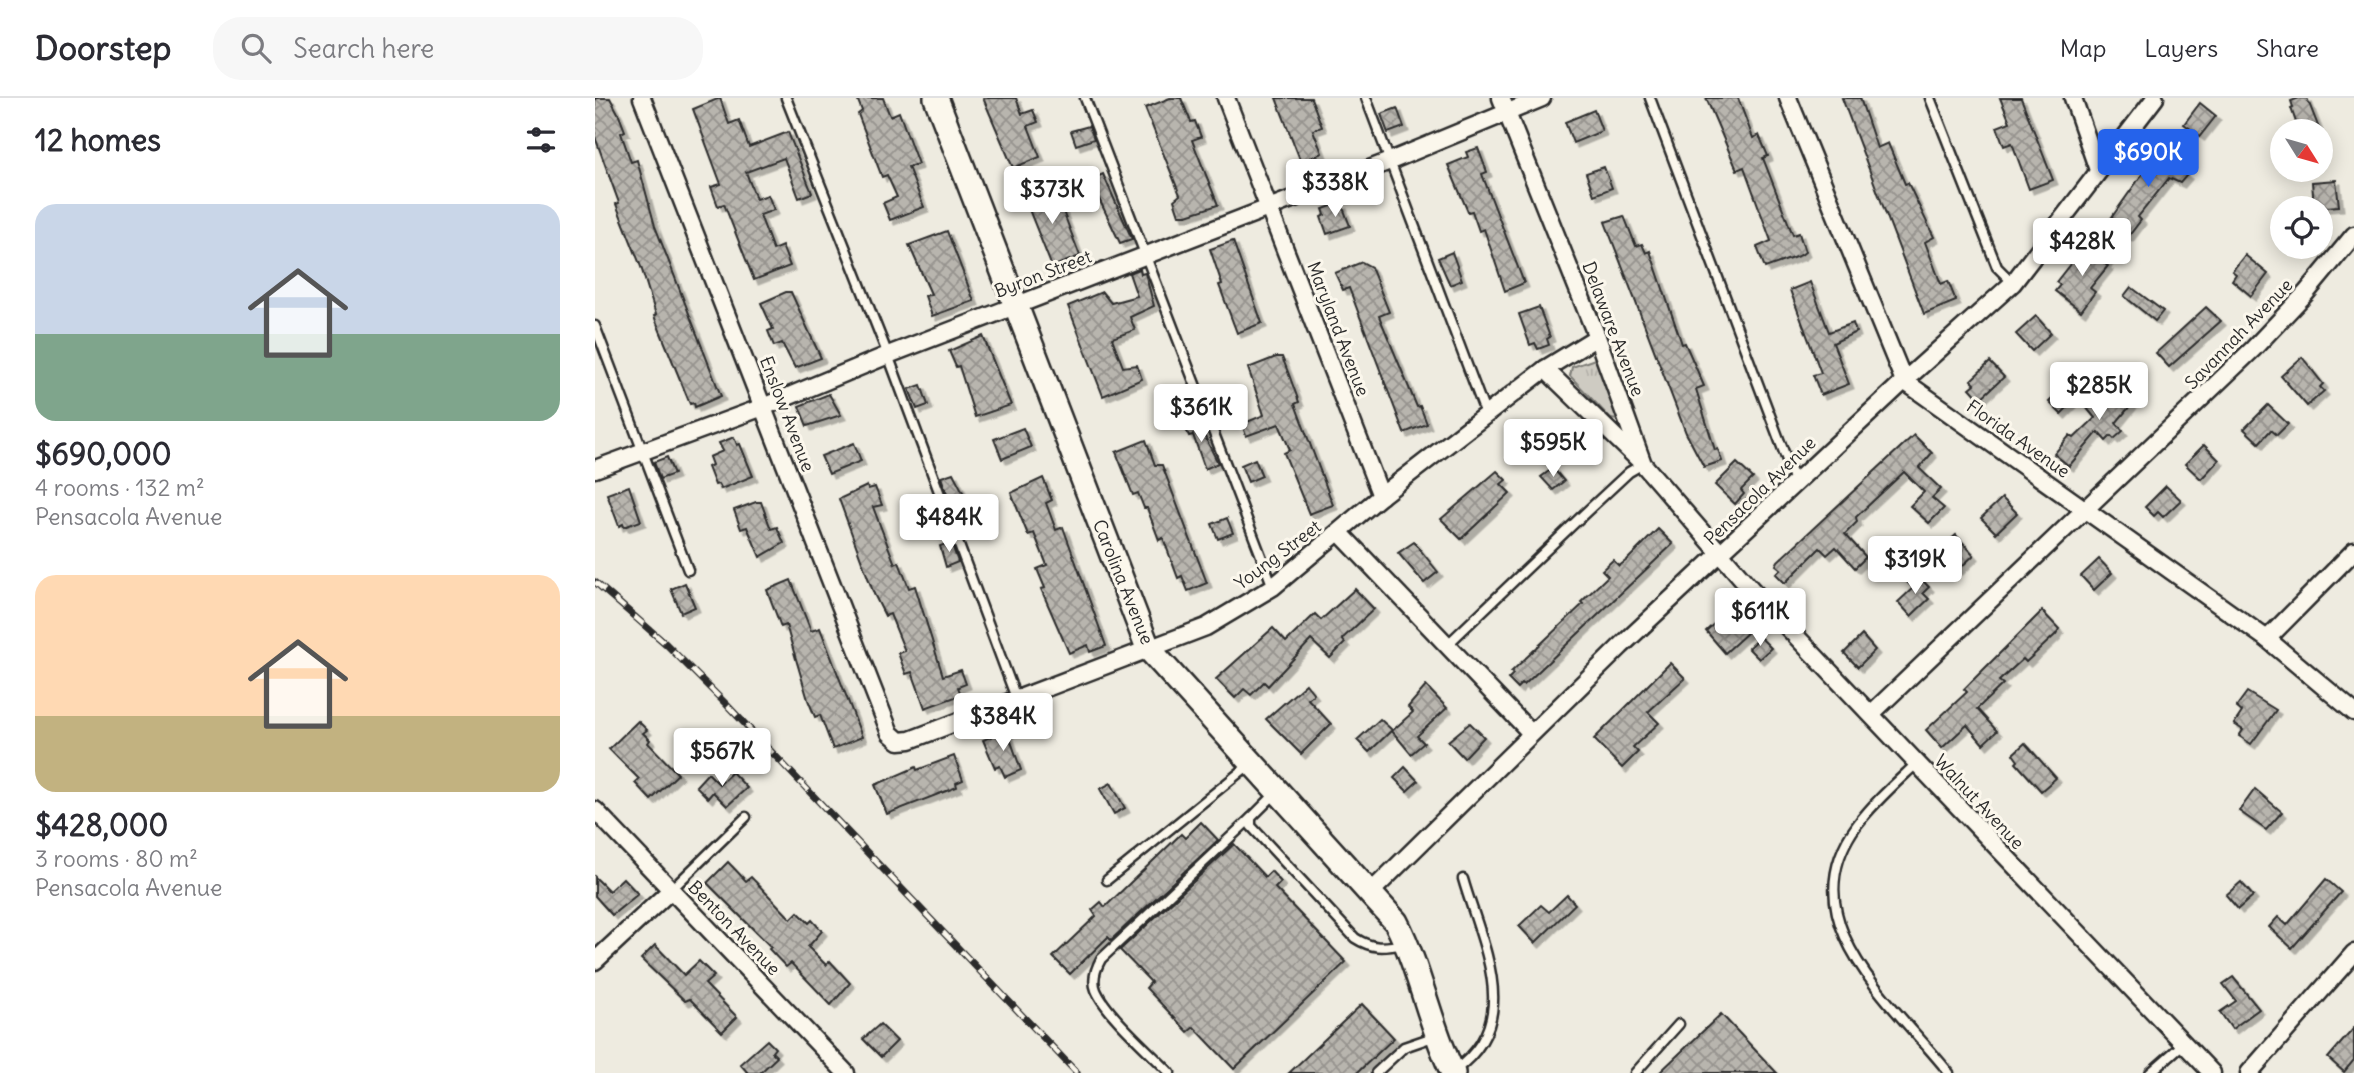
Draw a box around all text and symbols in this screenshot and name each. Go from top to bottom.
search box [213,17,703,80]
text: Doorstep [35,27,171,69]
icon: search [237,29,275,67]
text: Search here [293,32,434,65]
text: Map [2060,33,2106,63]
text: Layers [2144,33,2218,63]
text: Share [2256,33,2319,63]
north arrow [2270,119,2333,182]
map controls [2270,119,2333,259]
text: 12 homes [35,121,161,159]
icon: filters [522,121,560,159]
pin: $690K [2099,130,2197,189]
text: $690K [2114,137,2182,166]
pin: $338K [1286,159,1384,219]
pin: $373K [1003,166,1101,226]
text: $338K [1302,167,1368,196]
text: $373K [1020,174,1084,203]
button: locate [2270,196,2333,259]
pin: $428K [2033,218,2131,278]
text: $428K [2049,226,2115,255]
street label: Byron Street [991,245,1095,303]
icon: home [235,250,361,376]
street label: Maryland Avenue [1302,258,1375,399]
street label: Delaware Avenue [1577,258,1650,399]
street label: Savannah Avenue [2180,273,2297,394]
street label: Enslow Avenue [755,353,820,475]
pin: $285K [2050,362,2148,422]
text: $285K [2066,370,2132,399]
pin: $361K [1152,384,1250,444]
text: $361K [1170,392,1232,421]
street label: Florida Avenue [1962,394,2075,483]
pin: $595K [1504,420,1602,479]
text: $595K [1520,427,1586,456]
street label: Pensacola Avenue [1699,431,1820,550]
text: $690,000 [35,435,171,473]
text: 4 rooms · 132 m² [35,473,205,502]
pin: $484K [900,494,998,554]
text: Pensacola Avenue [35,502,222,531]
text: $484K [916,502,982,531]
street label: Young Street [1230,515,1325,595]
street label: Carolina Avenue [1088,516,1159,648]
pin: $319K [1866,536,1964,596]
text: $319K [1884,544,1946,573]
pin: $611K [1711,588,1809,648]
text: $611K [1731,596,1789,625]
icon: home [235,621,361,747]
pin: $384K [954,694,1052,753]
text: $384K [970,701,1036,730]
pin: $567K [673,728,771,788]
text: $567K [690,736,754,765]
street label: Walnut Avenue [1929,749,2029,854]
text: $428,000 [35,806,168,844]
text: 3 rooms · 80 m² [35,844,198,873]
text: Pensacola Avenue [35,873,222,902]
street label: Benton Avenue [683,875,785,980]

